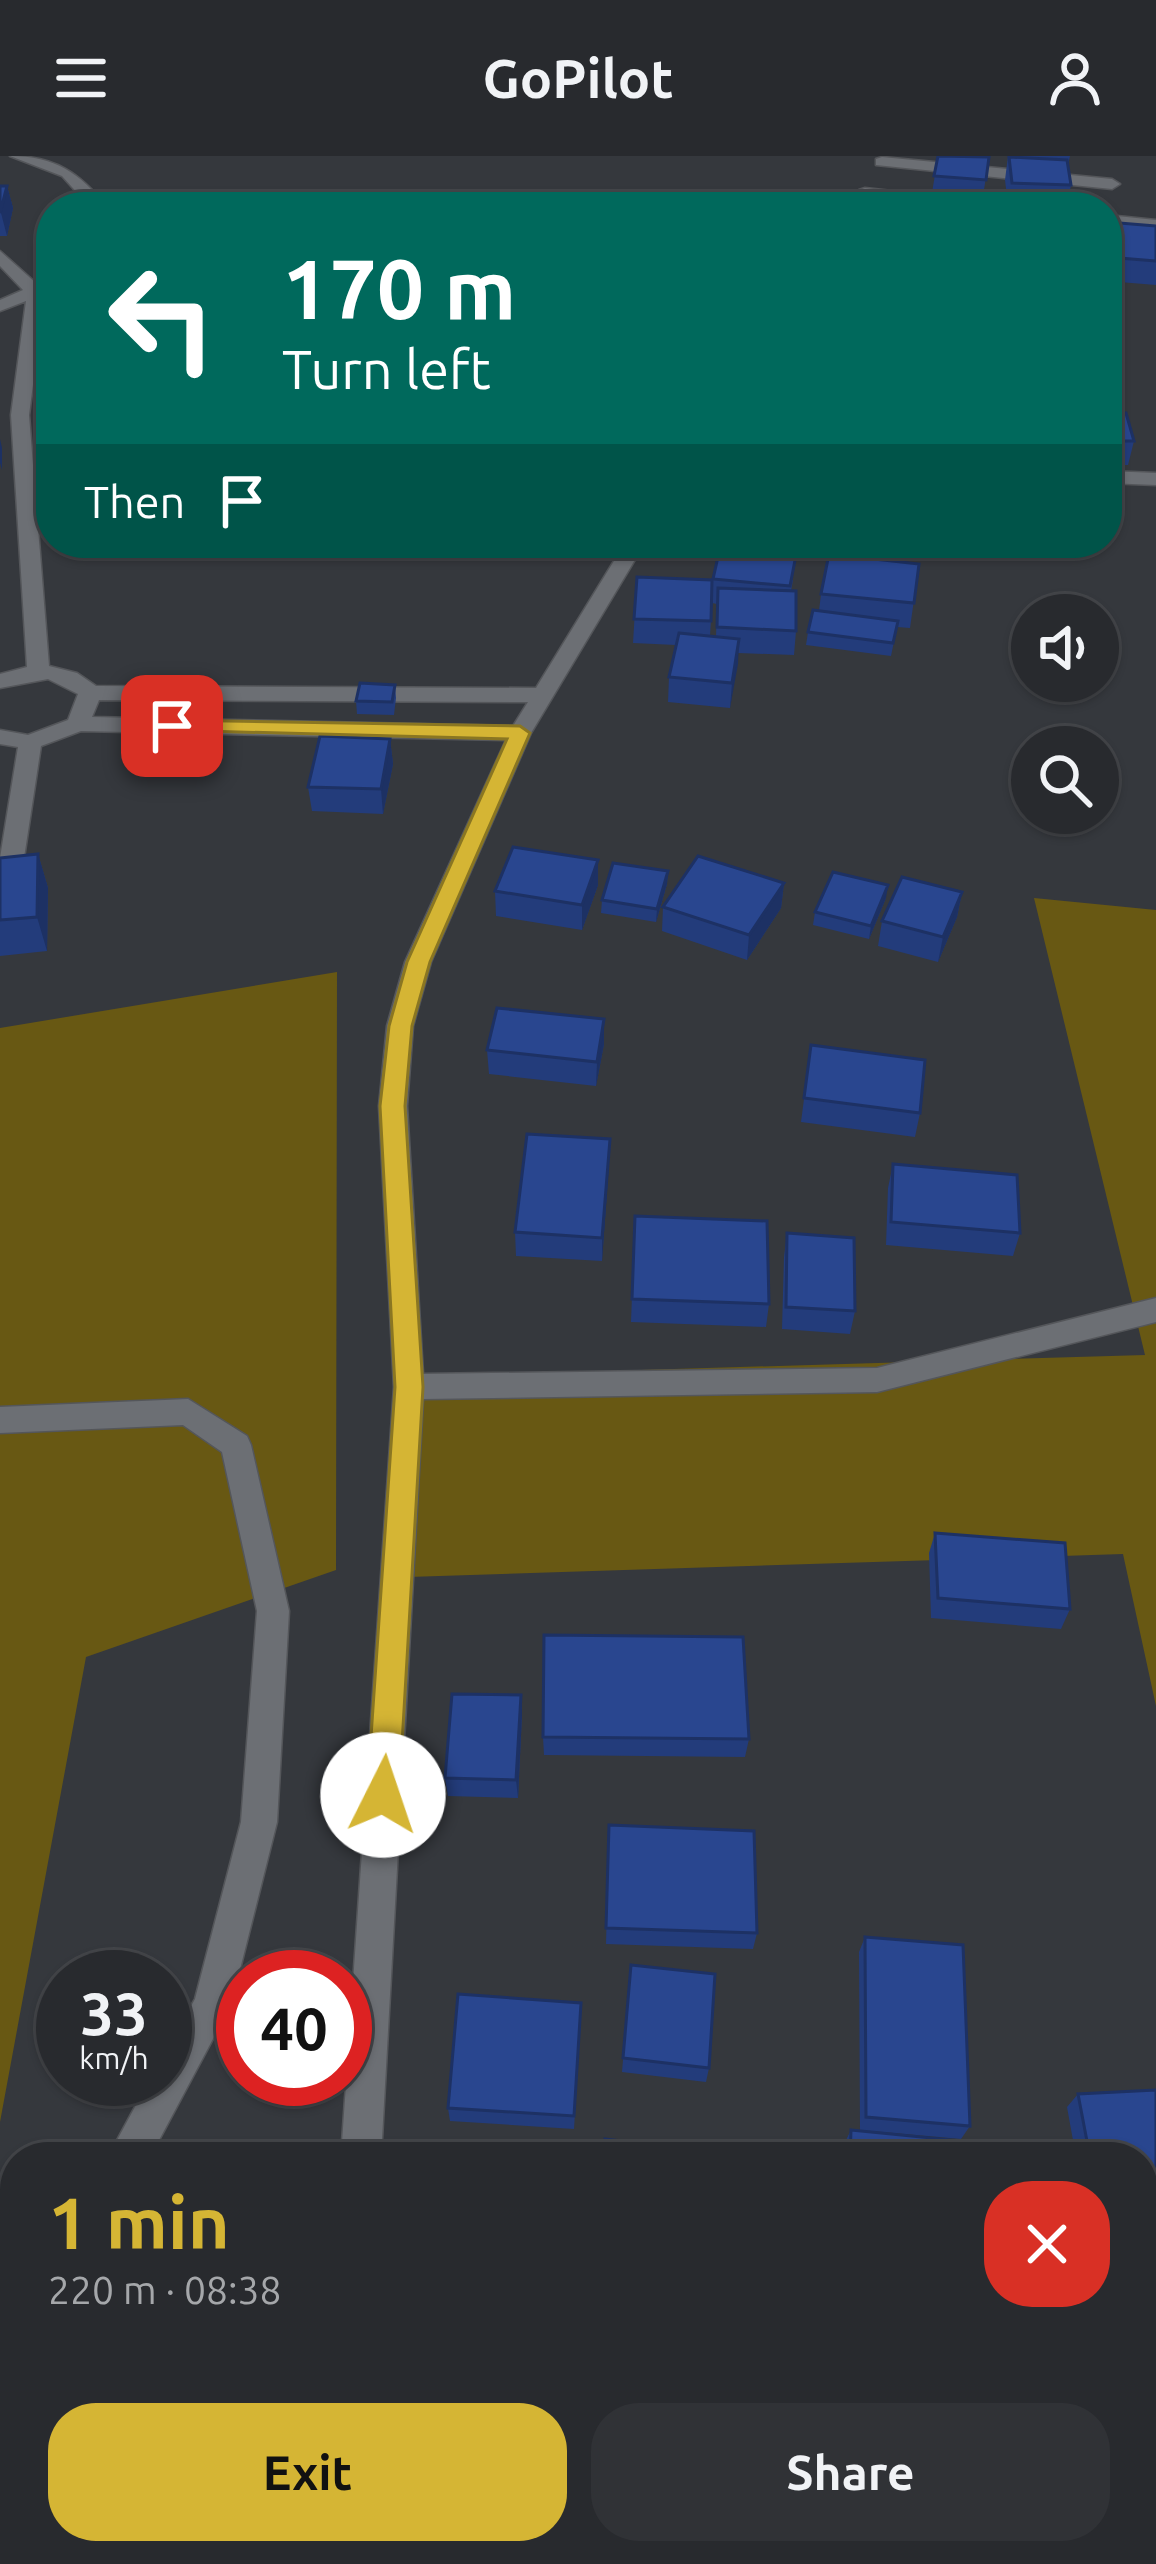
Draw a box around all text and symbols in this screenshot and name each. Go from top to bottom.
icon: menu [48,45,114,111]
icon: person [1042,45,1108,111]
text: GoPilot [482,48,674,108]
icon: left [84,240,240,396]
text: 170 m [282,241,516,335]
text: Turn left [282,339,491,399]
icon: arrive [209,468,275,534]
text: Then [84,476,185,527]
map controls [1011,594,1119,834]
button: sound [1011,594,1119,702]
pin [121,675,223,777]
icon: arrive [139,693,205,759]
button: search [1011,726,1119,834]
position arrow [320,1732,446,1858]
speed limit sign: 40 [216,1950,372,2106]
text: 33 [80,1979,148,2046]
text: km/h [79,2041,149,2075]
button: close [984,2181,1110,2307]
text: 1 min [48,2182,230,2263]
text: 220 m · 08:38 [48,2268,282,2311]
button: Exit [48,2403,567,2541]
button: Share [591,2403,1110,2541]

